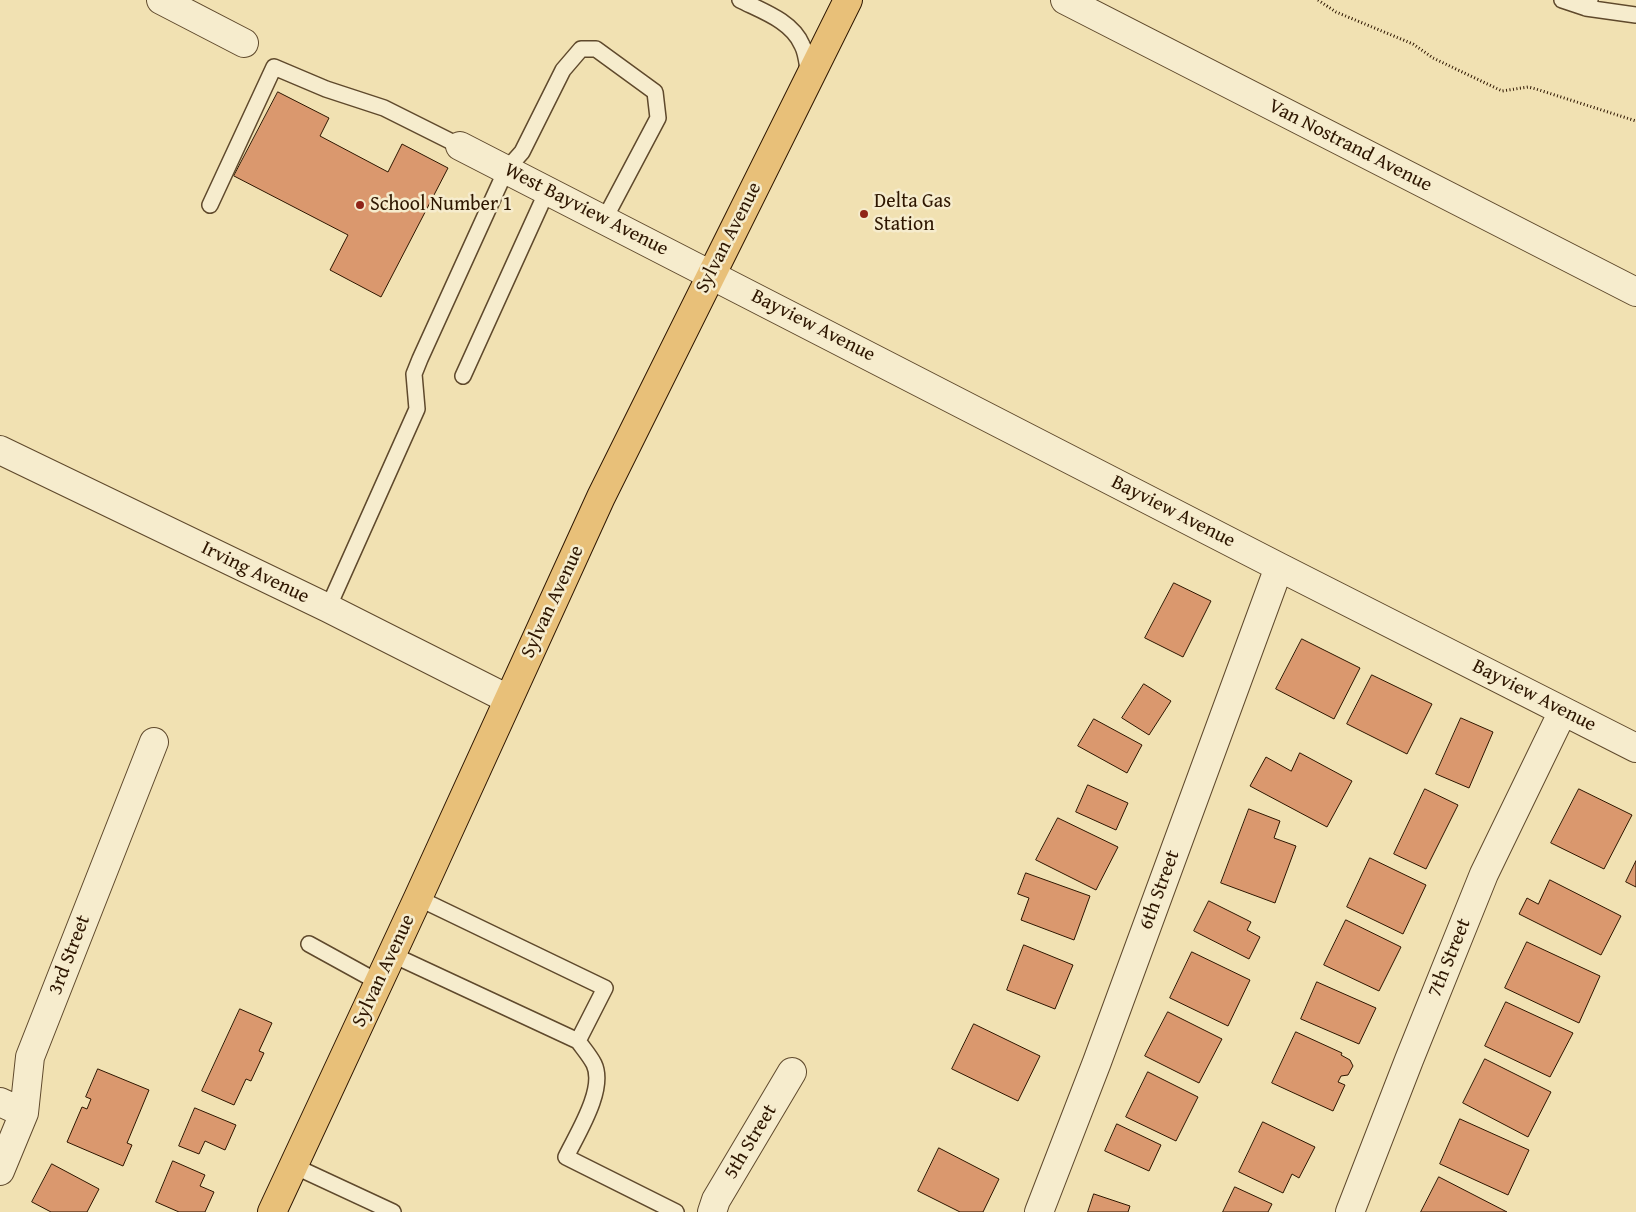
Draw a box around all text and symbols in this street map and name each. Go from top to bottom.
street label: Van Nostrand Avenue [1264,94,1436,198]
street label: West Bayview Avenue [500,158,672,262]
street label: Sylvan Avenue [691,178,767,298]
place label: Delta Gas Station [874,190,951,237]
place label: School Number 1 [370,193,512,217]
marker: School Number 1 [354,199,366,211]
marker: Delta Gas Station [858,208,870,220]
street label: Bayview Avenue [747,284,879,368]
street label: Bayview Avenue [1107,470,1239,554]
street label: Irving Avenue [197,537,313,609]
street label: Sylvan Avenue [516,542,590,662]
street label: Bayview Avenue [1468,654,1600,738]
street label: 6th Street [1135,847,1185,933]
street label: Sylvan Avenue [347,911,421,1031]
street label: 3rd Street [44,912,96,998]
street label: 7th Street [1423,915,1477,1001]
street label: 5th Street [719,1100,783,1184]

